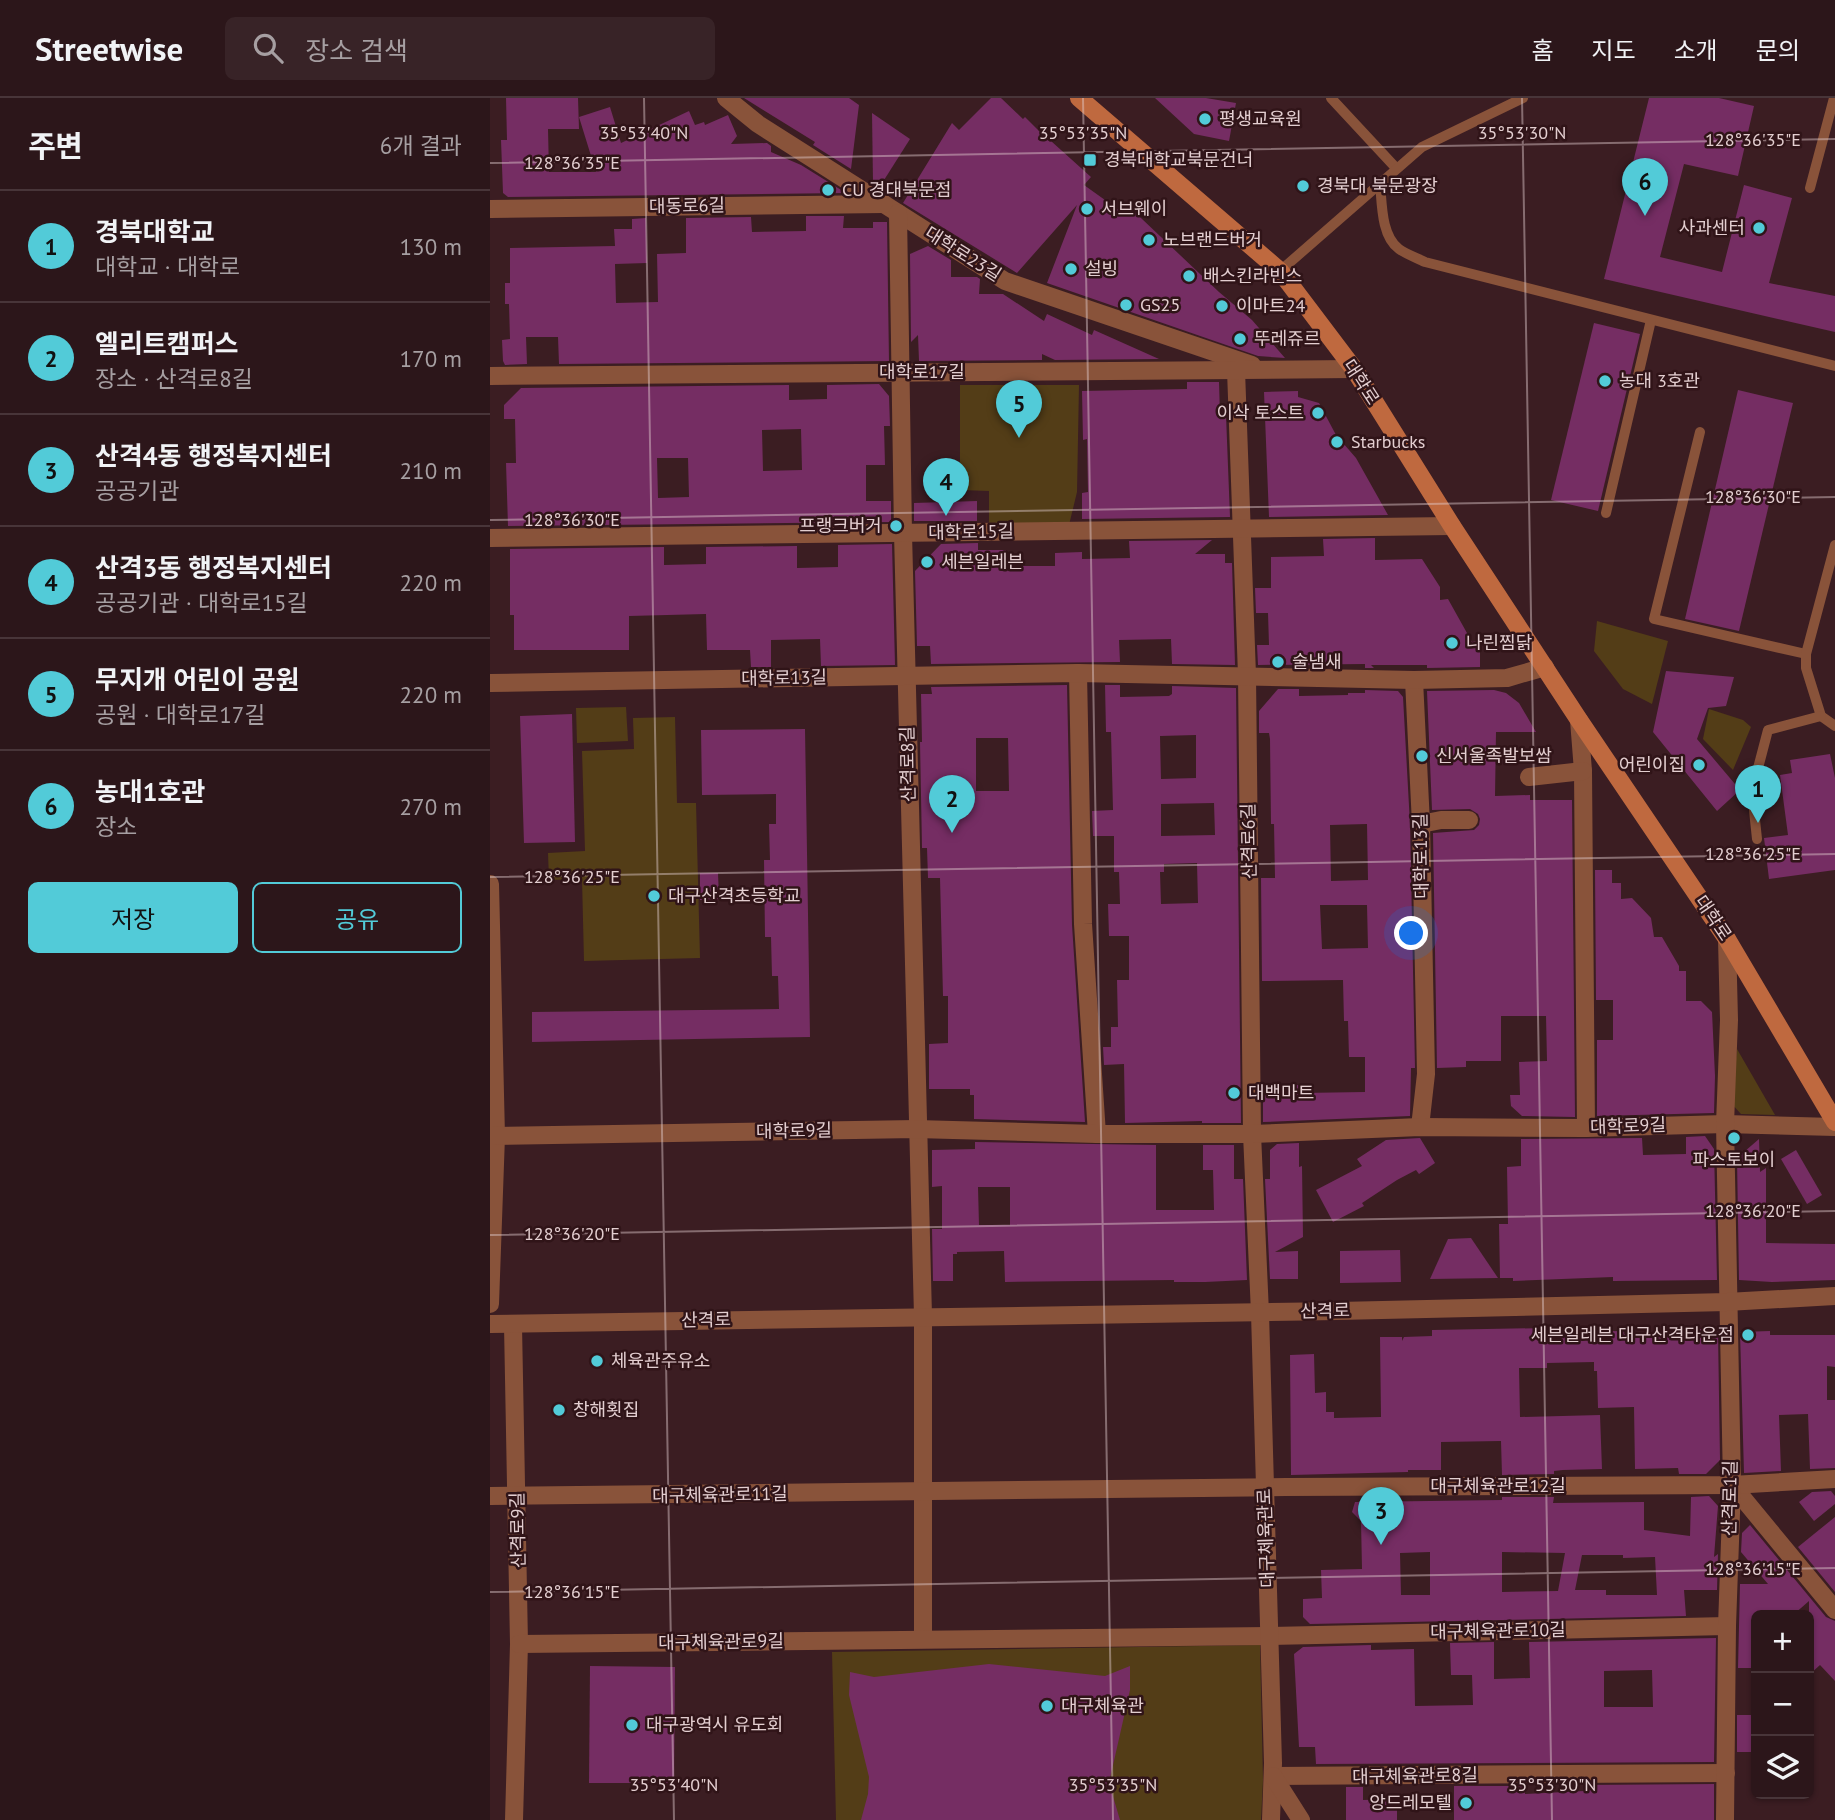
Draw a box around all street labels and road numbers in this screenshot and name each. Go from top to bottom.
street label: 대동로6길 [649,193,725,218]
street label: 대학로23길 [921,221,1006,286]
street label: 대학로 [1338,355,1385,409]
street label: 대학로17길 [879,360,965,383]
street label: 대학로15길 [928,519,1014,544]
street label: 대학로13길 [741,665,827,690]
street label: 산격로8길 [895,726,920,802]
street label: 산격로6길 [1236,803,1261,879]
street label: 대학로13길 [1408,813,1433,899]
street label: 대학로 [1690,891,1737,945]
street label: 대학로9길 [1590,1113,1666,1138]
street label: 대학로9길 [756,1118,832,1143]
street label: 산격로 [1300,1299,1350,1322]
street label: 산격로 [681,1308,731,1331]
street label: 산격로1길 [1717,1460,1742,1536]
street label: 대구체육관로12길 [1430,1474,1566,1497]
street label: 대구체육관로11길 [652,1482,788,1507]
street label: 대구체육관로 [1252,1488,1279,1588]
street label: 산격로9길 [505,1492,530,1568]
street label: 대구체육관로10길 [1430,1618,1566,1643]
street label: 대구체육관로9길 [658,1629,784,1654]
street label: 대구체육관로8길 [1352,1763,1478,1788]

